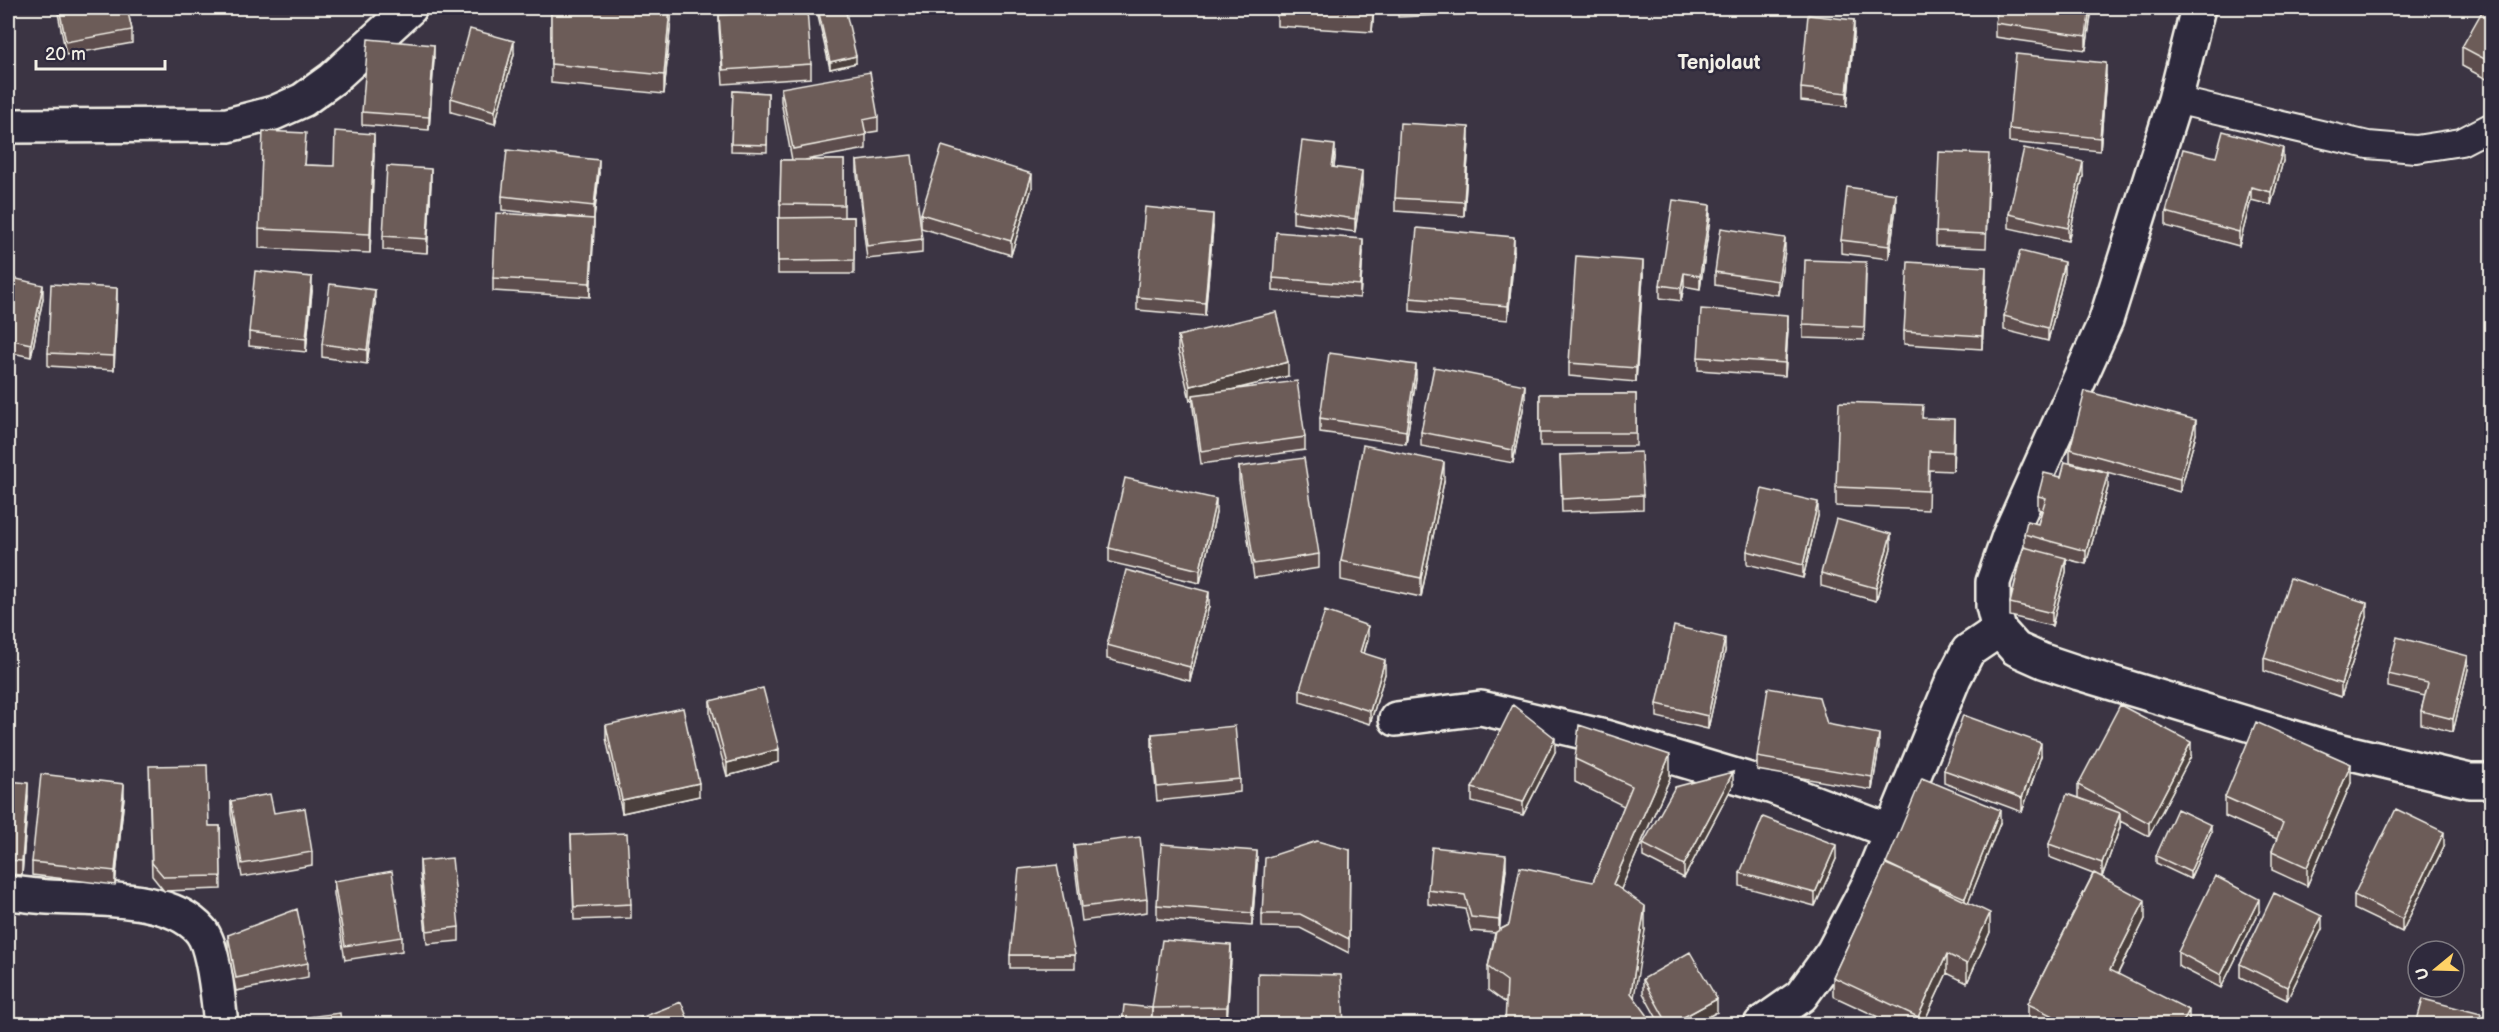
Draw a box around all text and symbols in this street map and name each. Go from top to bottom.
scale bar [36,33,165,71]
text: 20 m [45,44,86,65]
district label: Tenjolaut [1678,51,1761,75]
north arrow [2406,939,2466,999]
text: U [2412,965,2434,982]

